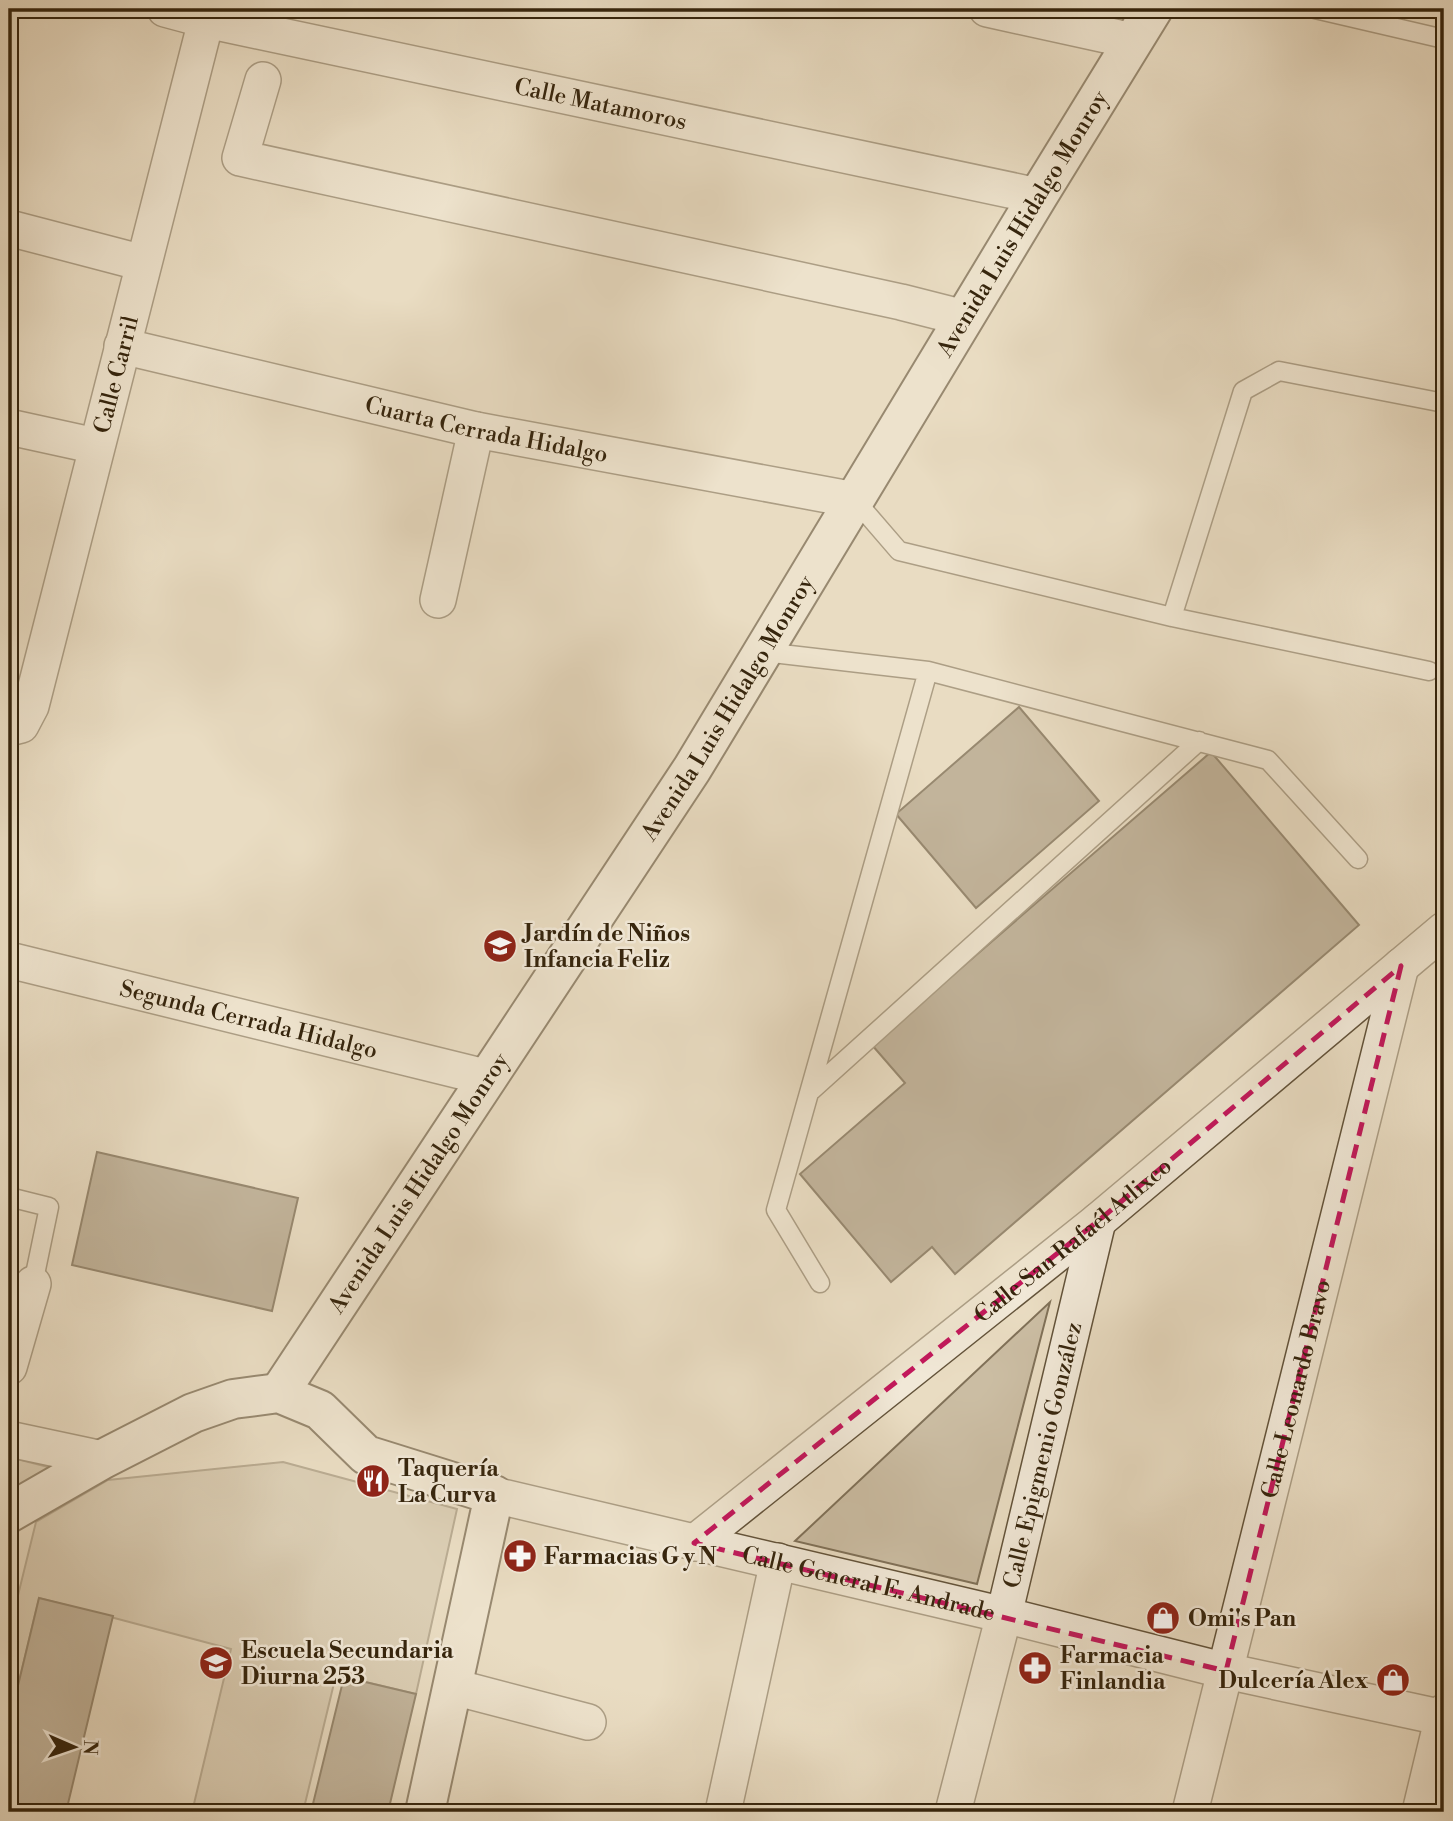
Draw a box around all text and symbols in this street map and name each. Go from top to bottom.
street label: Calle Matamoros [512,73,689,136]
street label: Avenida Luis Hidalgo Monroy [931,85,1115,363]
street label: Calle Carril [88,313,145,436]
street label: Cuarta Cerrada Hidalgo [362,391,610,469]
street label: Avenida Luis Hidalgo Monroy [635,570,821,847]
place label: Jardín de Niños Infancia Feliz [521,920,690,974]
school or university icon: Jardín de Niños Infancia Feliz [481,927,519,965]
street label: Segunda Cerrada Hidalgo [117,975,380,1065]
street label: Avenida Luis Hidalgo Monroy [322,1047,516,1320]
street label: Calle San Rafaél Atlixco [969,1152,1178,1329]
street label: Calle Leonardo Bravo [1256,1277,1337,1501]
street label: Calle Epigmenio González [998,1319,1088,1591]
place label: Taquería La Curva [398,1455,499,1509]
restaurant icon: Taquería La Curva [354,1462,392,1500]
pharmacy icon: Farmacias G y N [501,1537,539,1575]
street label: Calle General E. Andrade [739,1541,998,1627]
place label: Farmacias G y N [544,1543,717,1571]
shop icon: Omi's Pan [1144,1599,1182,1637]
place label: Omi's Pan [1188,1605,1296,1633]
place label: Escuela Secundaria Diurna 253 [241,1637,454,1691]
place label: Farmacia Finlandia [1060,1642,1166,1696]
school or university icon: Escuela Secundaria Diurna 253 [197,1644,235,1682]
pharmacy icon: Farmacia Finlandia [1016,1649,1054,1687]
shop icon: Dulcería Alex [1374,1661,1412,1699]
place label: Dulcería Alex [1219,1667,1369,1695]
north arrow [38,1713,108,1783]
text: N [78,1740,102,1755]

